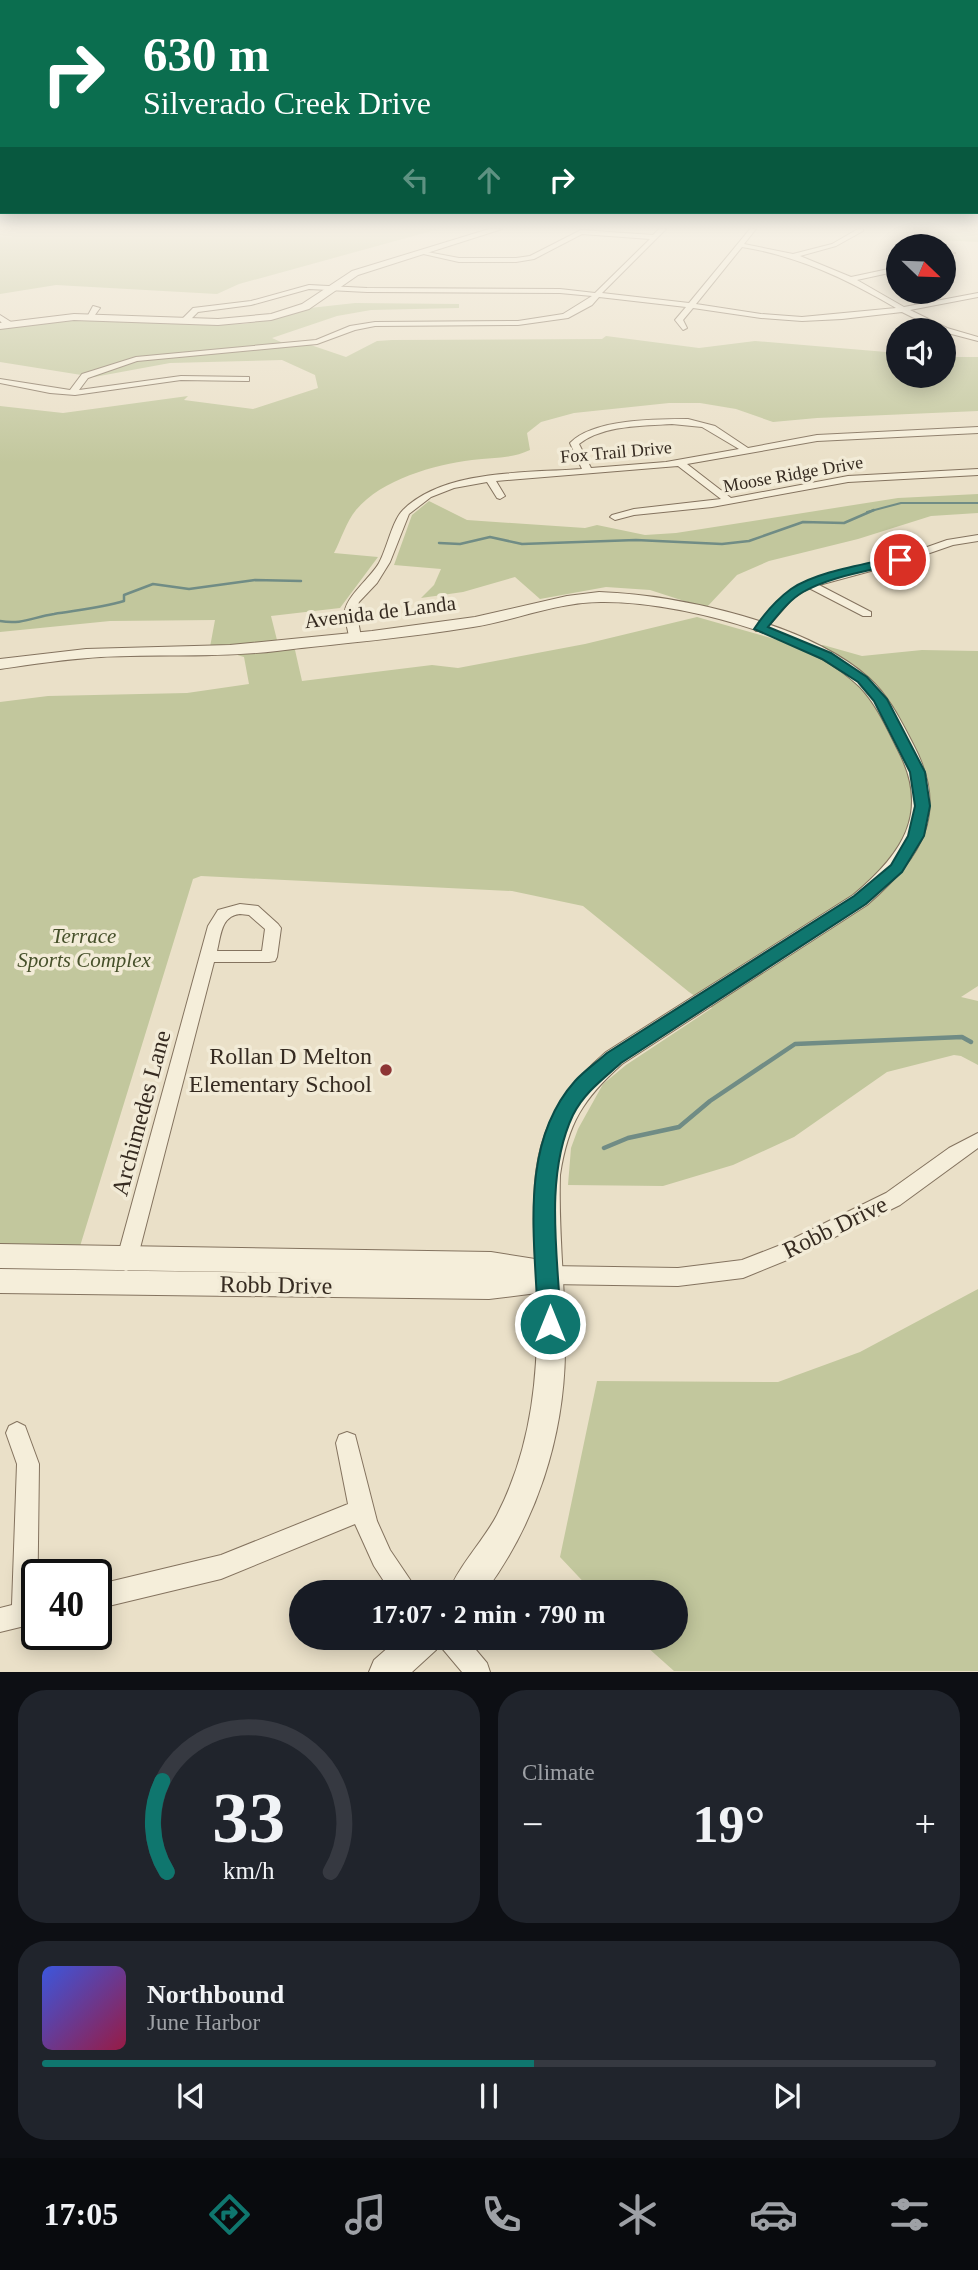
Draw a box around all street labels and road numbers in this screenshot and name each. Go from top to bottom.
street label: Fox Trail Drive [559,437,673,467]
street label: Moose Ridge Drive [721,452,865,496]
street label: Avenida de Landa [303,591,458,633]
street label: Archimedes Lane [106,1028,176,1198]
street label: Robb Drive [779,1191,891,1263]
street label: Robb Drive [219,1271,333,1299]

